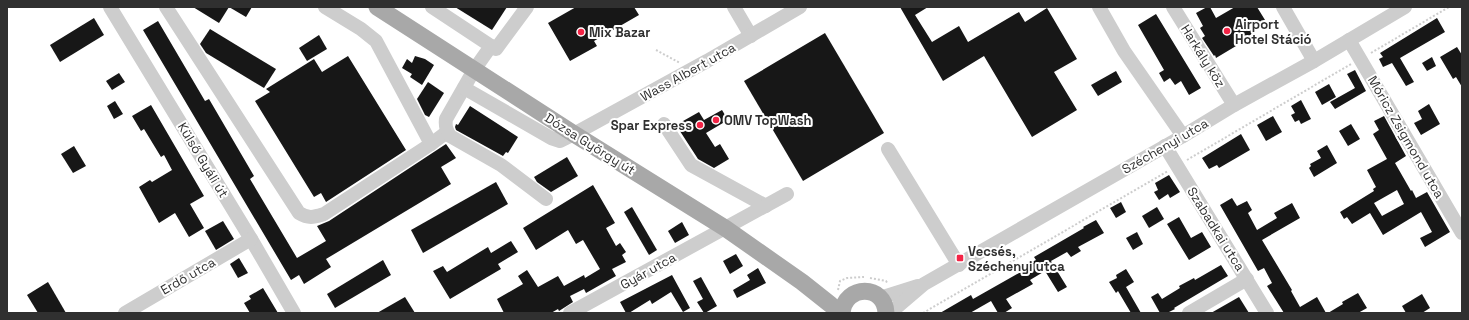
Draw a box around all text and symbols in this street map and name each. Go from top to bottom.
place label: Airport Hotel Stáció [1235,16,1311,48]
street label: Harkály köz [1177,21,1229,91]
place label: Mix Bazar [589,24,650,41]
marker: Airport Hotel Stáció [1222,26,1232,36]
marker: Mix Bazar [576,27,586,37]
street label: Wass Albert utca [637,39,739,105]
street label: Móricz Zsigmond utca [1364,73,1448,202]
street label: Dózsa György út [542,109,638,179]
place label: OMV TopWash [724,112,812,129]
street label: Széchenyi utca [1119,114,1212,178]
marker: OMV TopWash [711,115,721,125]
place label: Spar Express [611,117,692,134]
street label: Külső Gyáli út [174,119,232,201]
marker: Spar Express [695,120,705,130]
street label: Szabadkai utca [1183,184,1249,275]
place label: Vecsés, Széchenyi utca [968,243,1065,275]
street label: Gyár utca [617,248,679,293]
street label: Erdő utca [157,253,219,299]
marker: Vecsés, Széchenyi utca [955,253,965,263]

